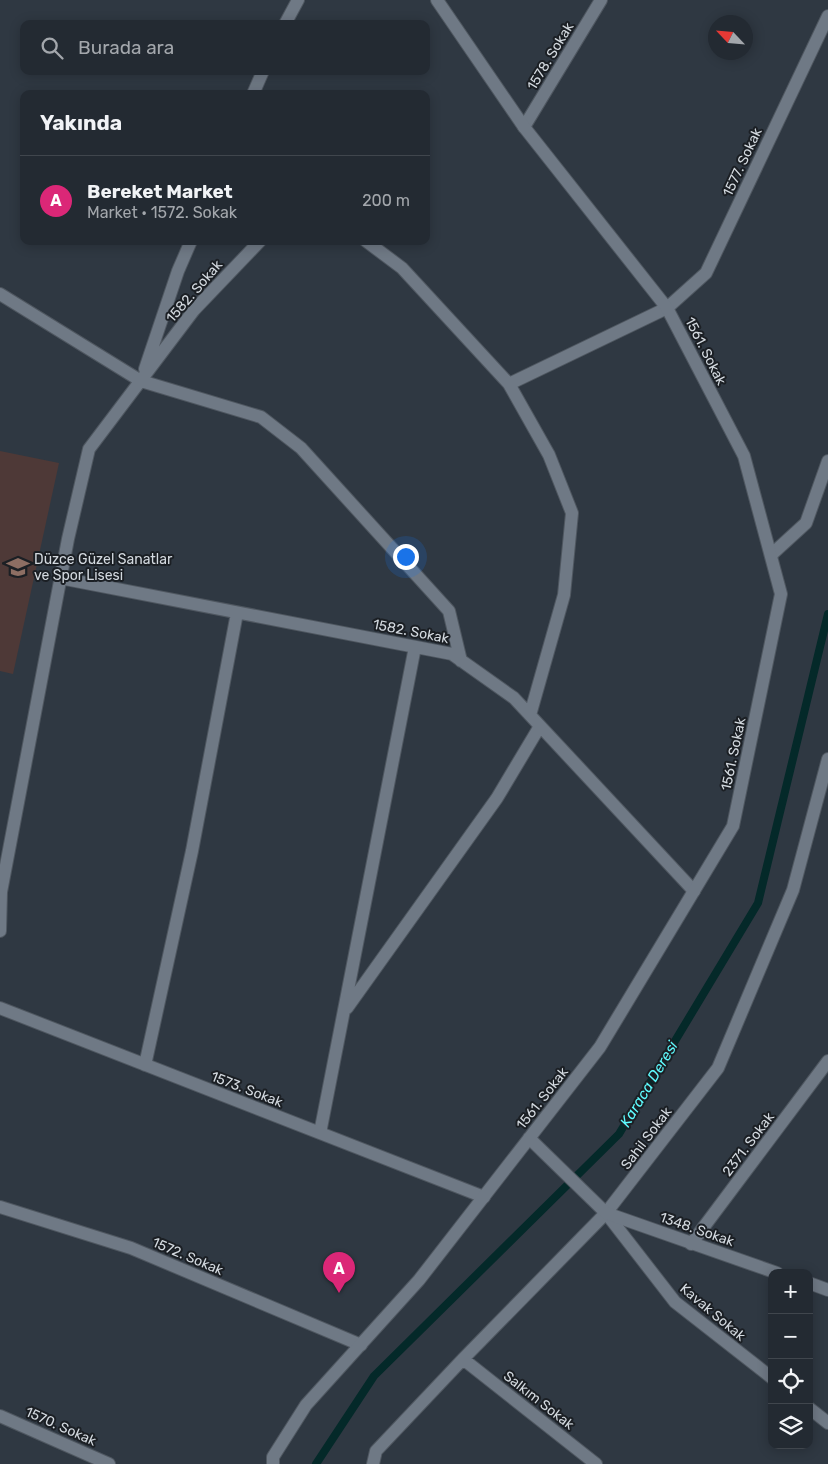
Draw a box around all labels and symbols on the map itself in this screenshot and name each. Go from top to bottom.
north arrow [708,15,753,60]
street label: 1578. Sokak [524,19,578,93]
street label: 1577. Sokak [719,125,766,199]
street label: 1582. Sokak [163,256,227,326]
street label: 1561. Sokak [681,314,730,389]
your location [393,544,419,570]
place label: Düzce Güzel Sanatlar ve Spor Lisesi [34,551,173,584]
school or university icon: Düzce Güzel Sanatlar ve Spor Lisesi [5,554,31,580]
street label: 1582. Sokak [371,616,451,647]
street label: 1561. Sokak [717,715,750,792]
water label: Karaca Deresi [616,1038,682,1130]
street label: 1561. Sokak [513,1063,572,1133]
street label: 1573. Sokak [208,1068,286,1111]
street label: Sahil Sokak [617,1103,676,1173]
street label: 2371. Sokak [719,1108,778,1180]
street label: 1348. Sokak [657,1209,737,1250]
street label: 1572. Sokak [150,1234,227,1279]
pin: A [323,1252,355,1293]
street label: Kavak Sokak [676,1280,750,1345]
street label: Salkım Sokak [500,1367,578,1434]
street label: 1570. Sokak [23,1403,100,1450]

